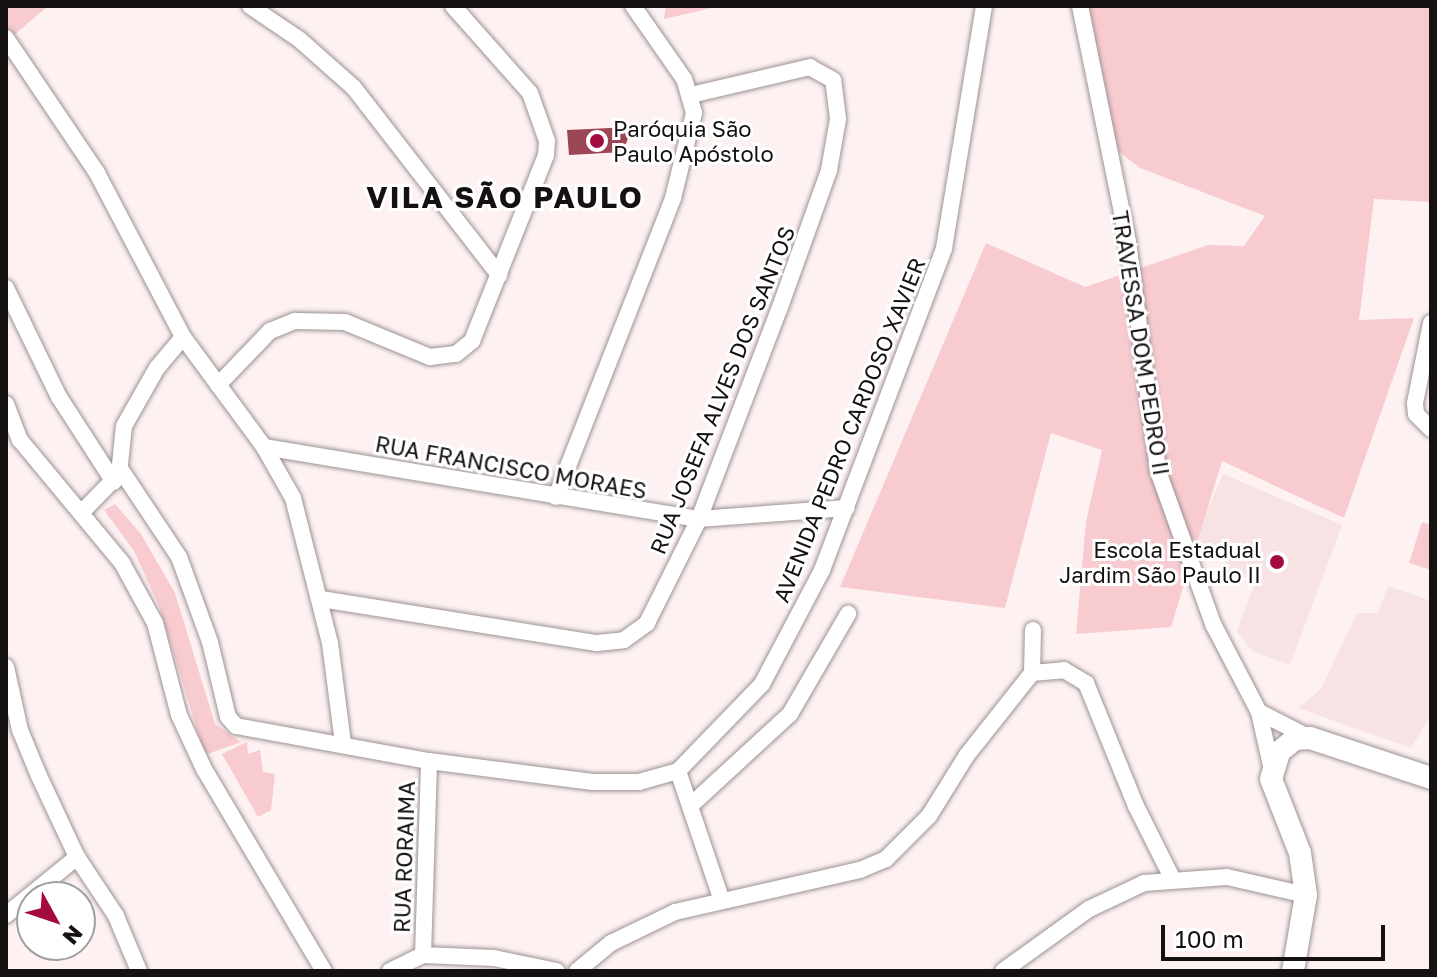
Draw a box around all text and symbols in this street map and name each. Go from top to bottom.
place label: Paróquia São Paulo Apóstolo [613,115,774,166]
marker: Paróquia São Paulo Apóstolo [588,132,606,150]
district label: VILA SÃO PAULO [366,179,644,215]
street label: TRAVESSA DOM PEDRO II [1107,209,1175,477]
street label: RUA JOSEFA ALVES DOS SANTOS [644,222,800,558]
street label: AVENIDA PEDRO CARDOSO XAVIER [768,254,930,606]
street label: RUA FRANCISCO MORAES [373,430,649,504]
place label: Escola Estadual Jardim São Paulo II [1059,536,1261,588]
marker: Escola Estadual Jardim São Paulo II [1268,553,1286,571]
street label: RUA RORAIMA [388,781,420,933]
north arrow [16,881,96,961]
scale bar [1165,909,1389,959]
text: N [58,920,89,951]
text: 100 m [1175,924,1244,953]

